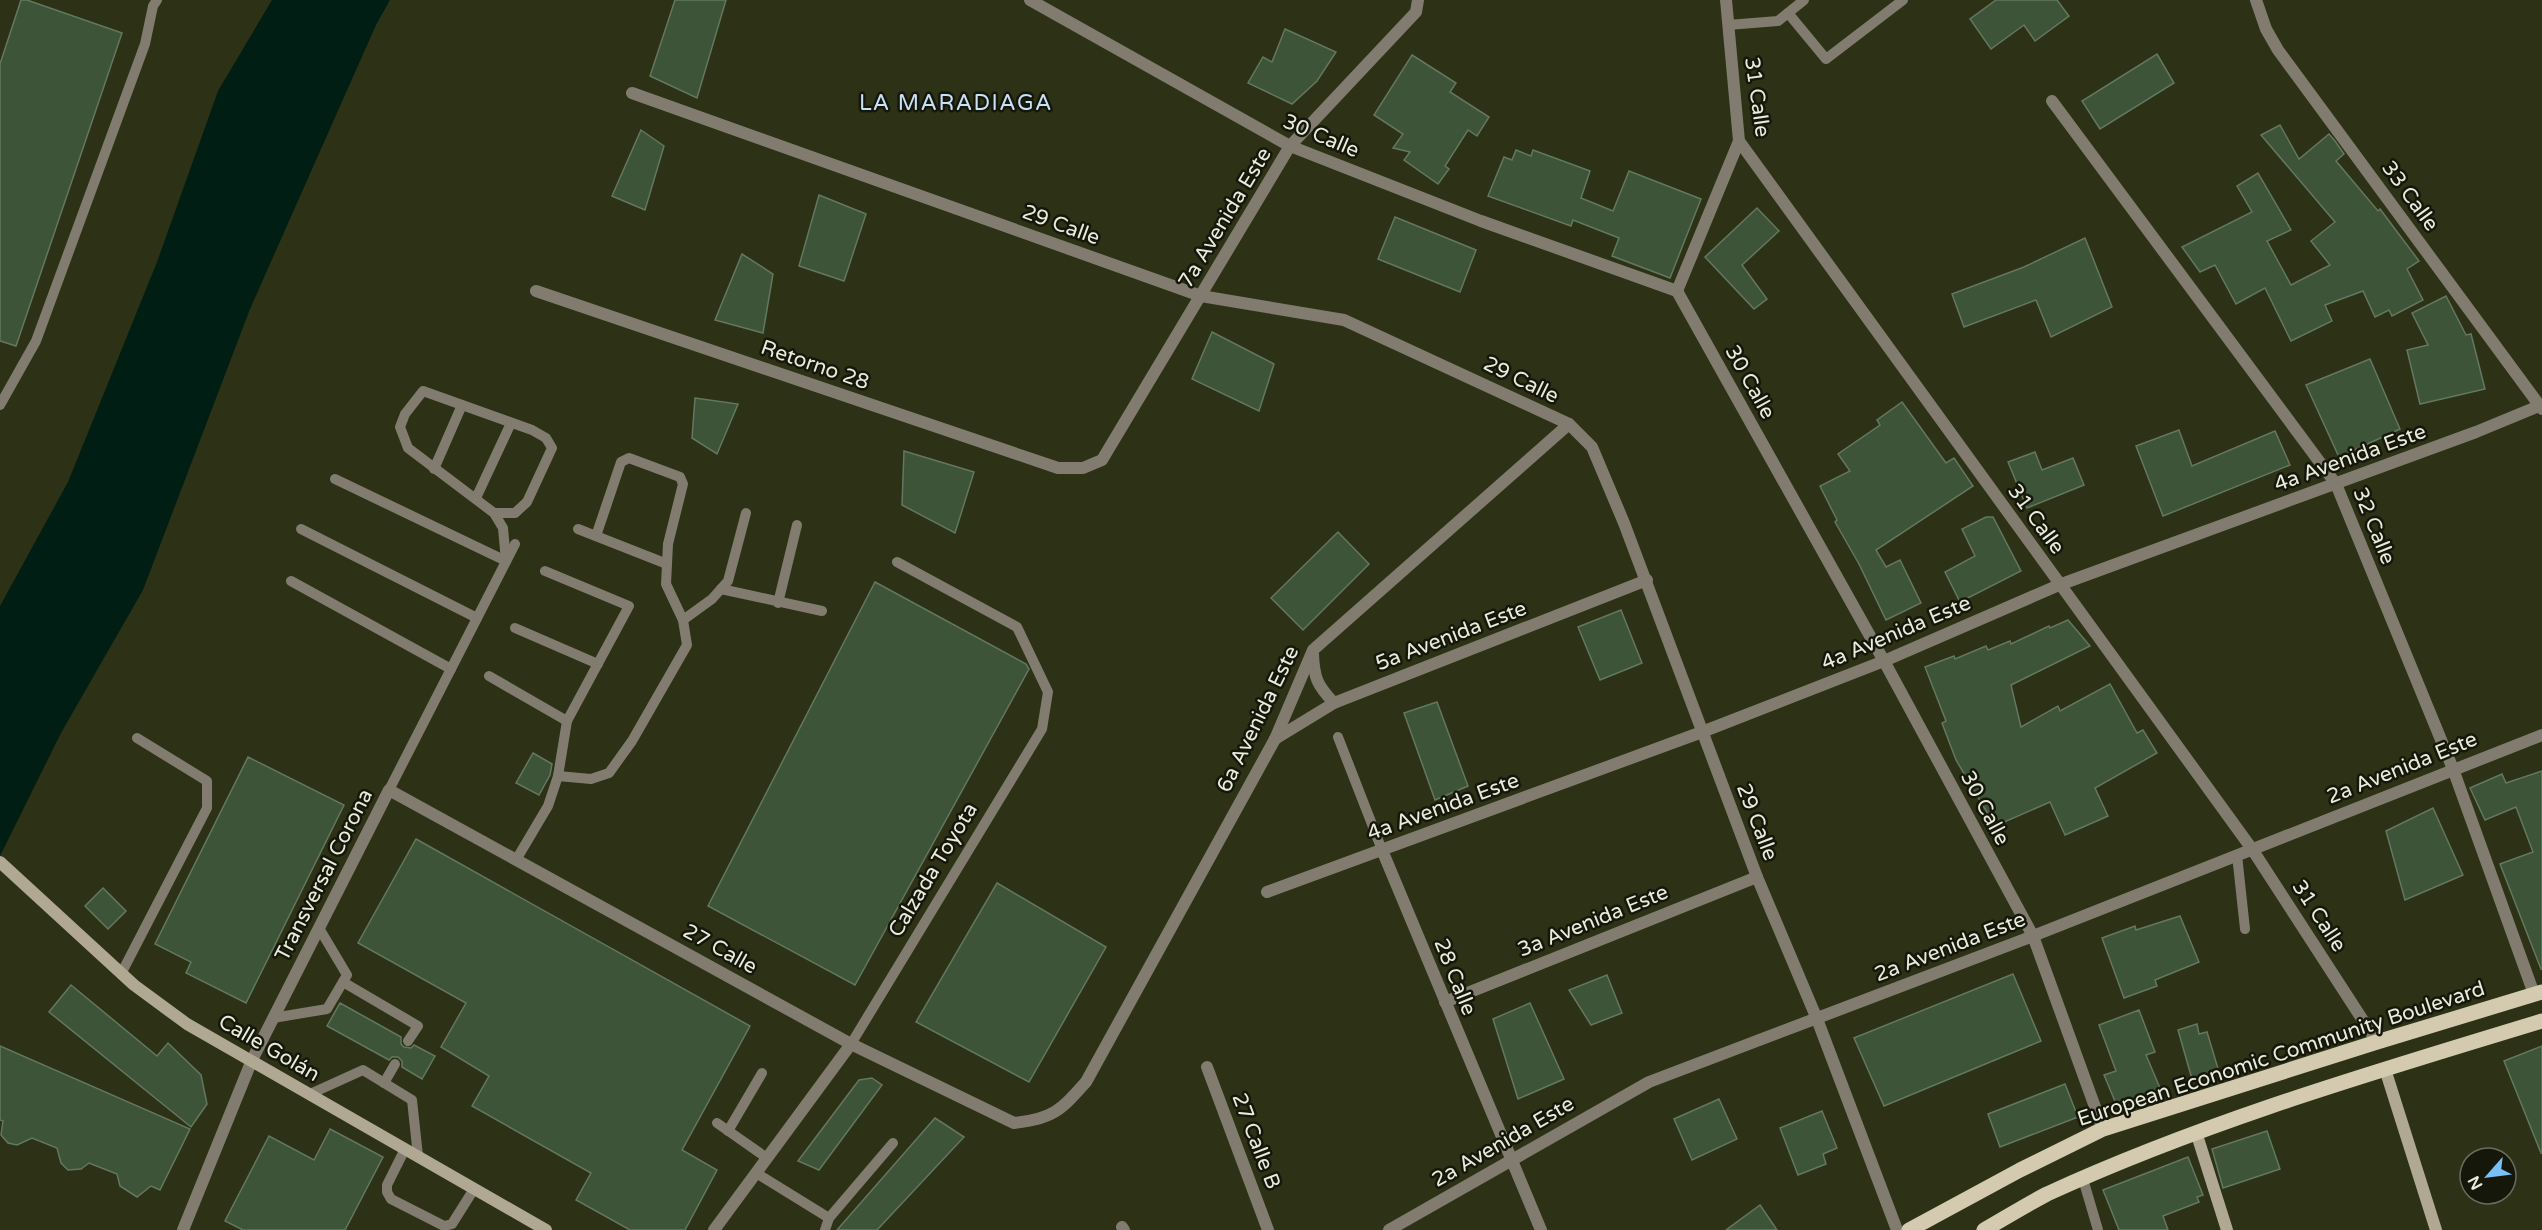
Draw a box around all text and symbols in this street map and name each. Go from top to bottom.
street label: 31 Calle [1739,55,1775,139]
district label: LA MARADIAGA [859,90,1053,116]
street label: 30 Calle [1279,109,1363,163]
street label: 7a Avenida Este [1173,143,1277,293]
street label: 33 Calle [2376,156,2444,236]
street label: 29 Calle [1019,199,1103,251]
street label: Retorno 28 [758,335,872,395]
street label: 30 Calle [1720,341,1781,423]
street label: 29 Calle [1479,351,1563,409]
street label: 4a Avenida Este [2271,419,2429,497]
street label: 31 Calle [2002,479,2070,559]
street label: 32 Calle [2347,484,2401,568]
street label: 4a Avenida Este [1818,590,1975,676]
street label: 5a Avenida Este [1372,596,1530,676]
street label: 6a Avenida Este [1212,642,1304,796]
street label: 2a Avenida Este [2323,726,2481,810]
street label: 30 Calle [1955,767,2015,850]
street label: 4a Avenida Este [1364,768,1522,846]
street label: 29 Calle [1731,780,1783,864]
street label: Transversal Corona [270,785,378,965]
street label: Calzada Toyota [883,798,983,942]
street label: 31 Calle [2287,875,2351,957]
street label: 3a Avenida Este [1514,879,1672,963]
street label: 2a Avenida Este [1871,907,2029,987]
street label: 27 Calle [679,919,761,980]
street label: 28 Calle [1428,935,1482,1019]
street label: European Economic Community Boulevard [2074,976,2488,1132]
street label: Calle Golán [214,1009,324,1087]
street label: 27 Calle B [1226,1090,1286,1192]
street label: 2a Avenida Este [1428,1091,1579,1193]
north arrow [2458,1146,2518,1206]
text: N [2464,1172,2487,1193]

